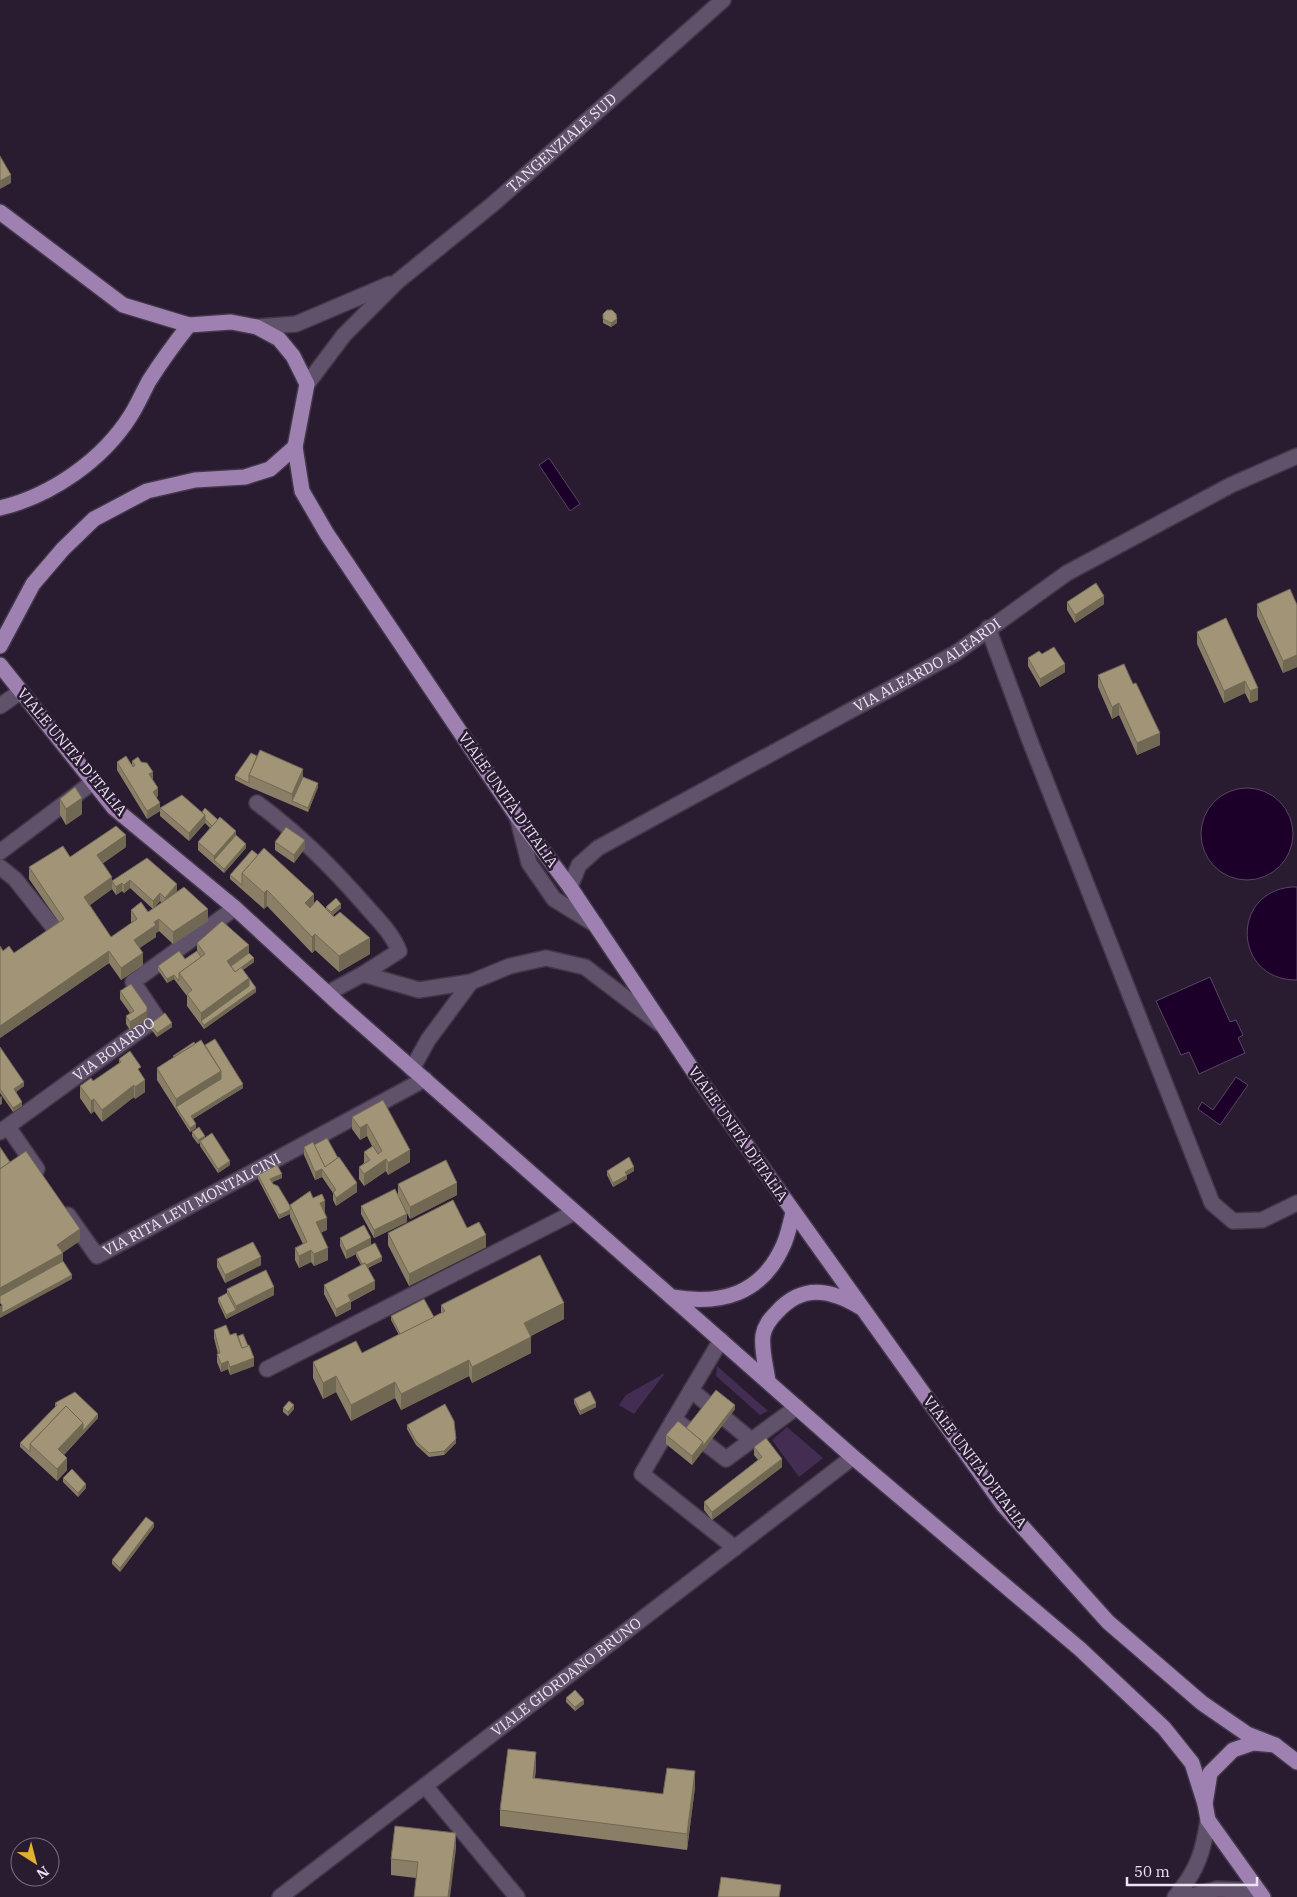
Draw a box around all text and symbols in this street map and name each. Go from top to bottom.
street label: TANGENZIALE SUD [503,89,620,196]
street label: VIA ALEARDO ALEARDI [850,614,1004,716]
street label: VIALE UNITÀ D'ITALIA [13,684,132,820]
street label: VIALE UNITÀ D'ITALIA [454,728,563,872]
street label: VIA BOIARDO [69,1013,159,1085]
street label: VIALE UNITÀ D'ITALIA [684,1062,793,1206]
street label: VIA RITA LEVI MONTALCINI [99,1149,284,1260]
street label: VIALE UNITÀ D'ITALIA [919,1392,1032,1532]
street label: VIALE GIORDANO BRUNO [487,1613,645,1740]
north arrow [10,1837,60,1887]
scale bar [1127,1854,1257,1886]
text: N [33,1862,52,1883]
text: 50 m [1134,1862,1170,1881]

